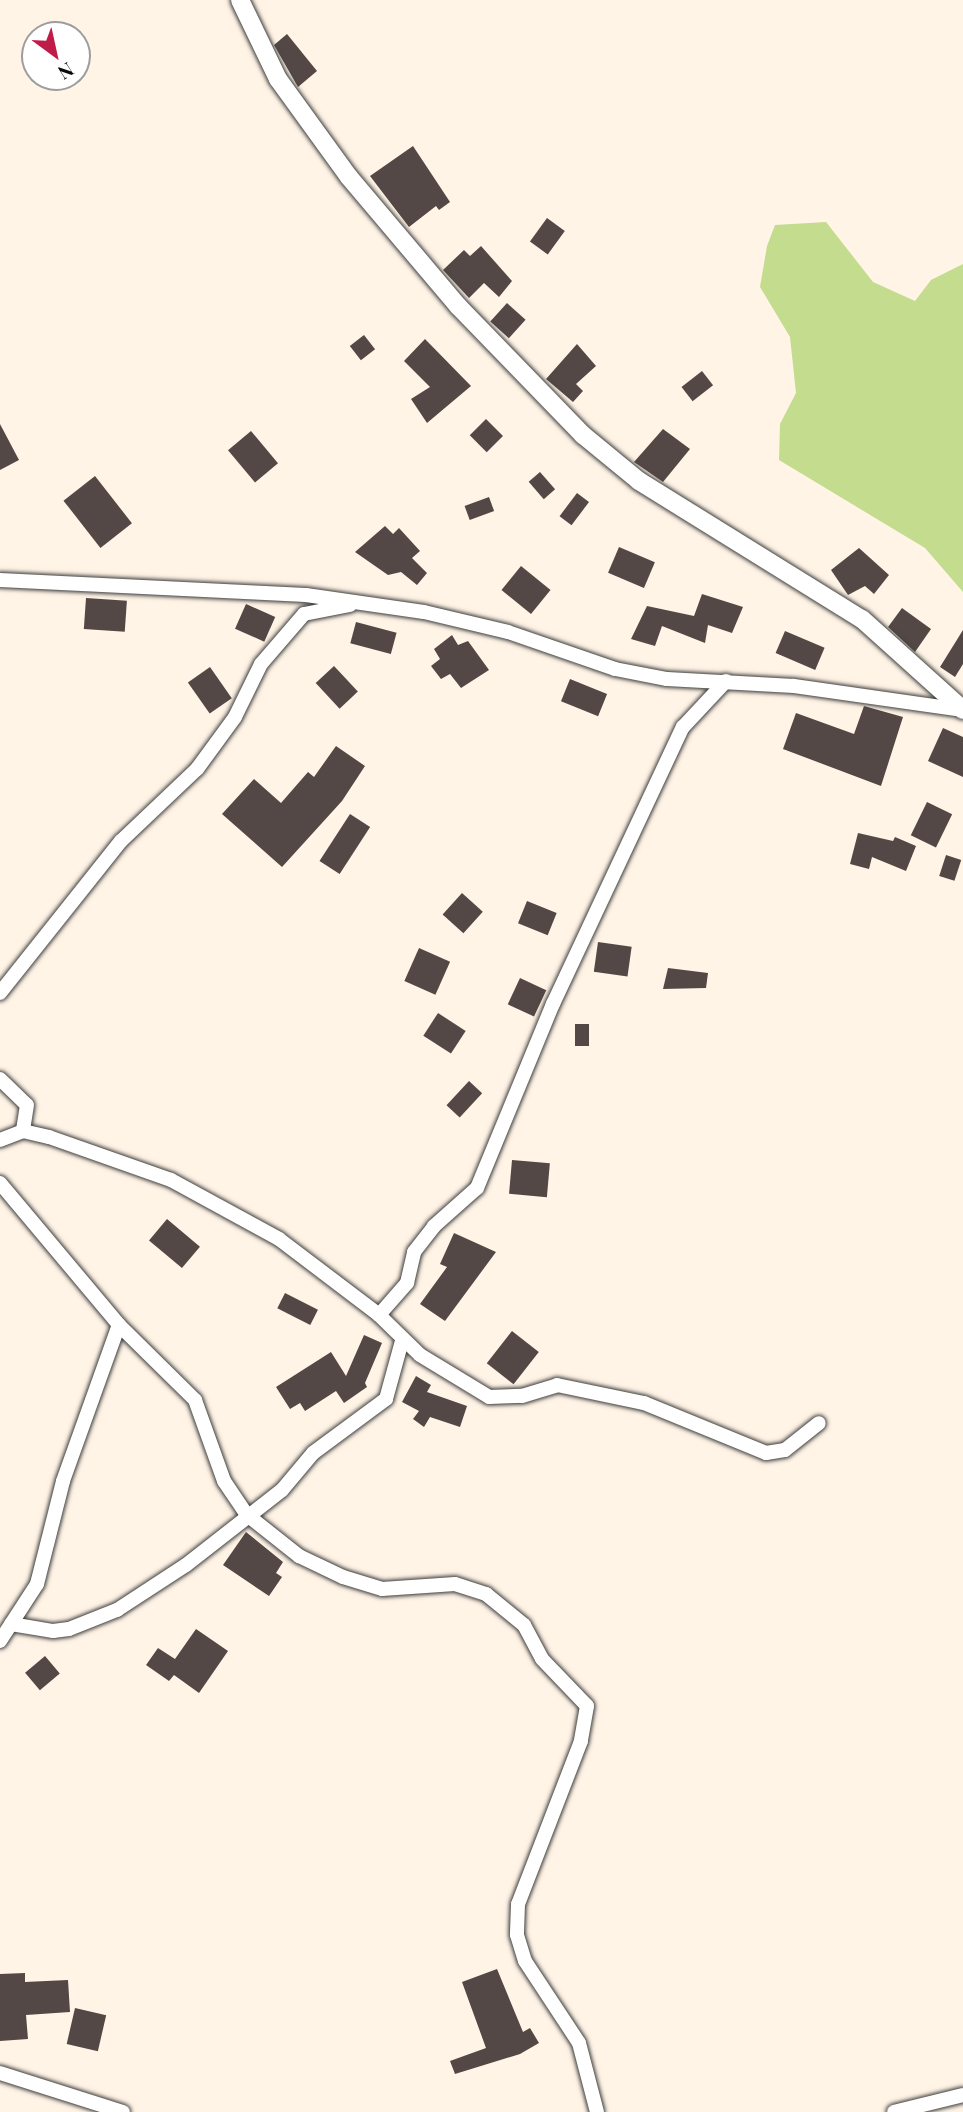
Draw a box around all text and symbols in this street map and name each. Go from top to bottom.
north arrow [21,21,91,91]
text: N [54,57,79,87]

